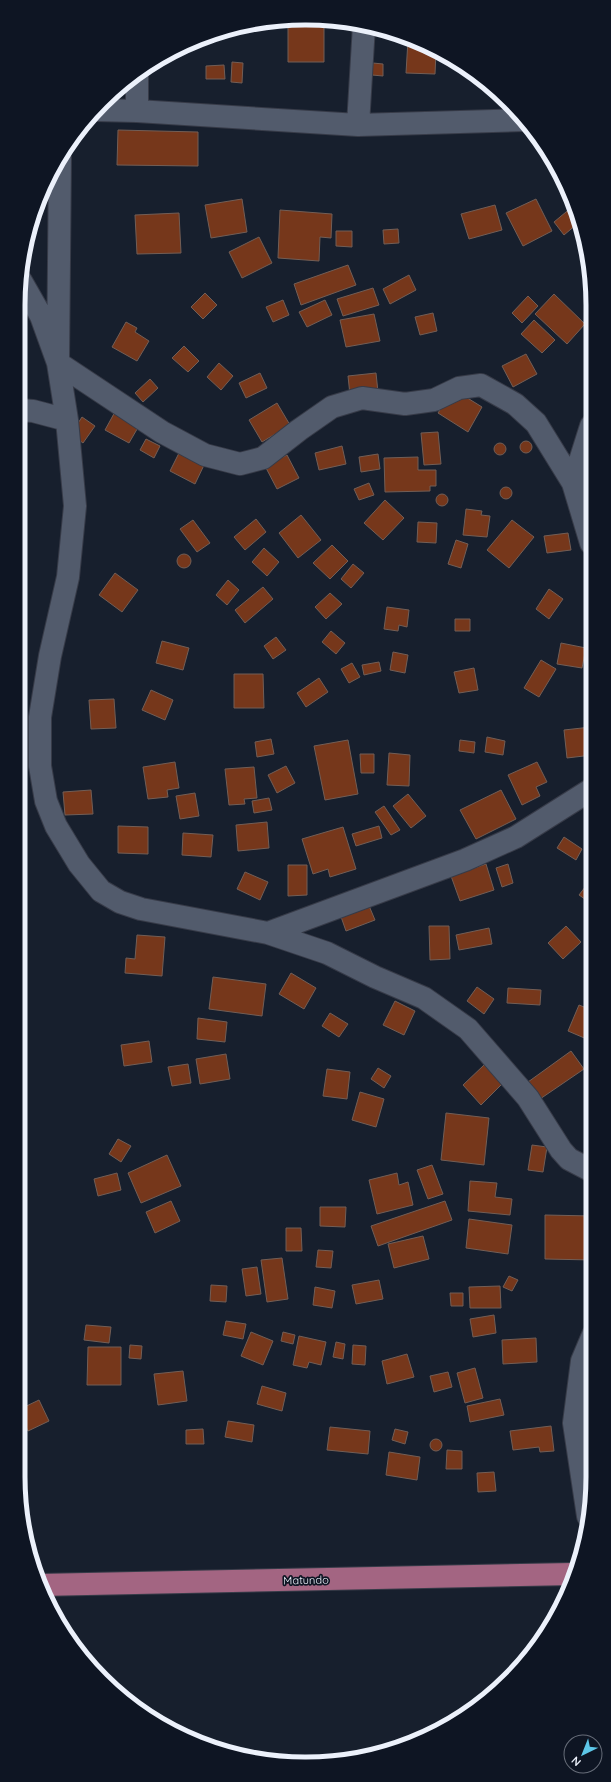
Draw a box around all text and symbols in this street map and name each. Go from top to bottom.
street label: Matundo [283,1573,329,1587]
north arrow [563,1734,603,1774]
text: N [568,1753,584,1769]

